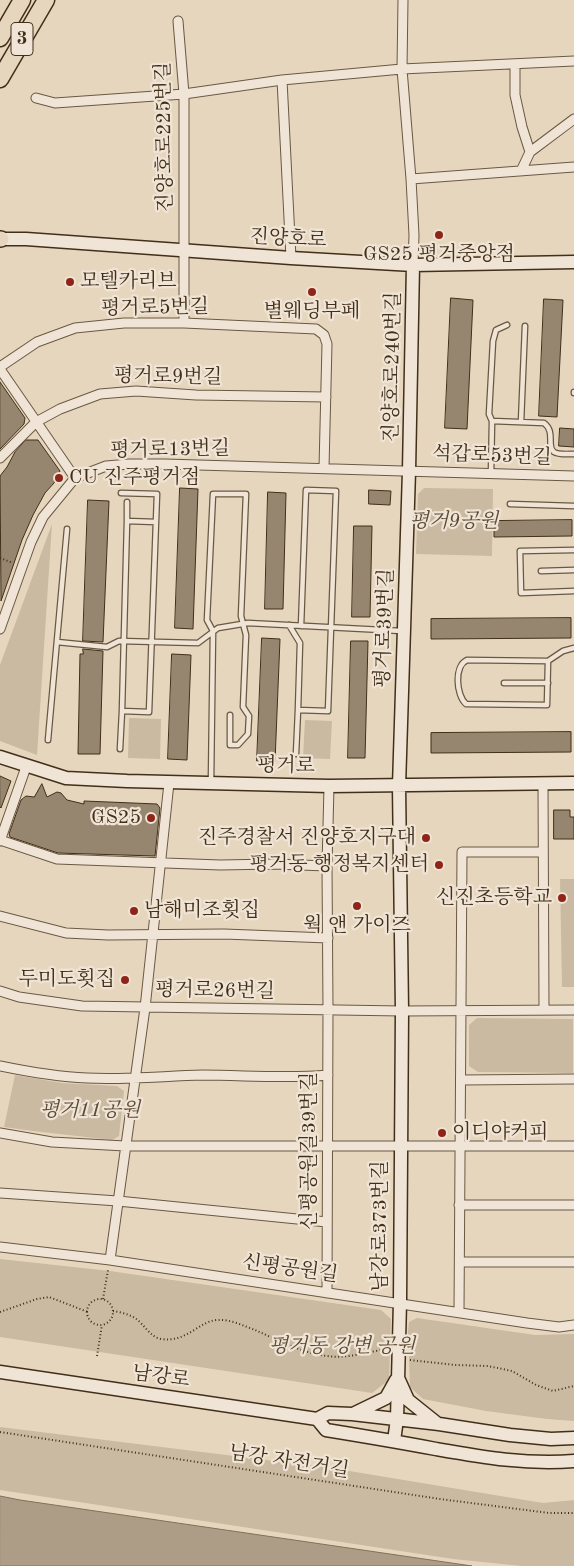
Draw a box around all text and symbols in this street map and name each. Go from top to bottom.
road number: 3 [11,22,33,56]
street label: 진양호로225번길 [152,61,178,213]
street label: 진양호로 [249,225,327,253]
marker: GS25 평거중앙점 [433,229,445,241]
place label: GS25 평거중앙점 [363,243,515,267]
place label: 모텔카리브 [80,270,177,294]
marker: 모텔카리브 [64,276,76,288]
marker: 별웨딩부페 [306,286,318,298]
street label: 진양호로240번길 [380,291,406,443]
street label: 평거로5번길 [101,295,209,321]
place label: 별웨딩부페 [264,300,360,324]
street label: 평거로9번길 [114,364,222,390]
street label: 평거로13번길 [110,437,230,463]
street label: 석갑로53번길 [432,442,552,470]
place label: CU 진주평거점 [69,466,200,490]
marker: CU 진주평거점 [53,472,65,484]
park label: 평거9공원 [410,510,498,534]
street label: 평거로39번길 [371,568,399,688]
street label: 평거로 [257,753,315,779]
place label: GS25 [91,806,141,830]
marker: GS25 [145,812,157,824]
place label: 진주경찰서 진양호지구대 [198,826,416,850]
marker: 진주경찰서 진양호지구대 [420,832,432,844]
place label: 평거동 행정복지센터 [250,853,429,877]
marker: 평거동 행정복지센터 [433,859,445,871]
place label: 신진초등학교 [436,886,552,910]
marker: 신진초등학교 [556,892,568,904]
place label: 남해미조횟집 [144,899,260,923]
marker: 웍 앤 가이즈 [351,900,363,912]
marker: 남해미조횟집 [128,905,140,917]
place label: 웍 앤 가이즈 [303,914,411,938]
place label: 두미도횟집 [18,968,115,992]
marker: 두미도횟집 [119,974,131,986]
street label: 평거로26번길 [155,978,275,1004]
street label: 신평공원길39번길 [298,1072,322,1230]
park label: 평거11공원 [40,1099,140,1123]
place label: 이디야커피 [452,1121,549,1145]
marker: 이디야커피 [436,1127,448,1139]
street label: 남강로373번길 [369,1160,393,1292]
street label: 신평공원길 [241,1250,339,1288]
park label: 평거동 강변 공원 [269,1335,415,1359]
street label: 남강로 [131,1361,191,1393]
street label: 남강 자전거길 [227,1441,351,1483]

